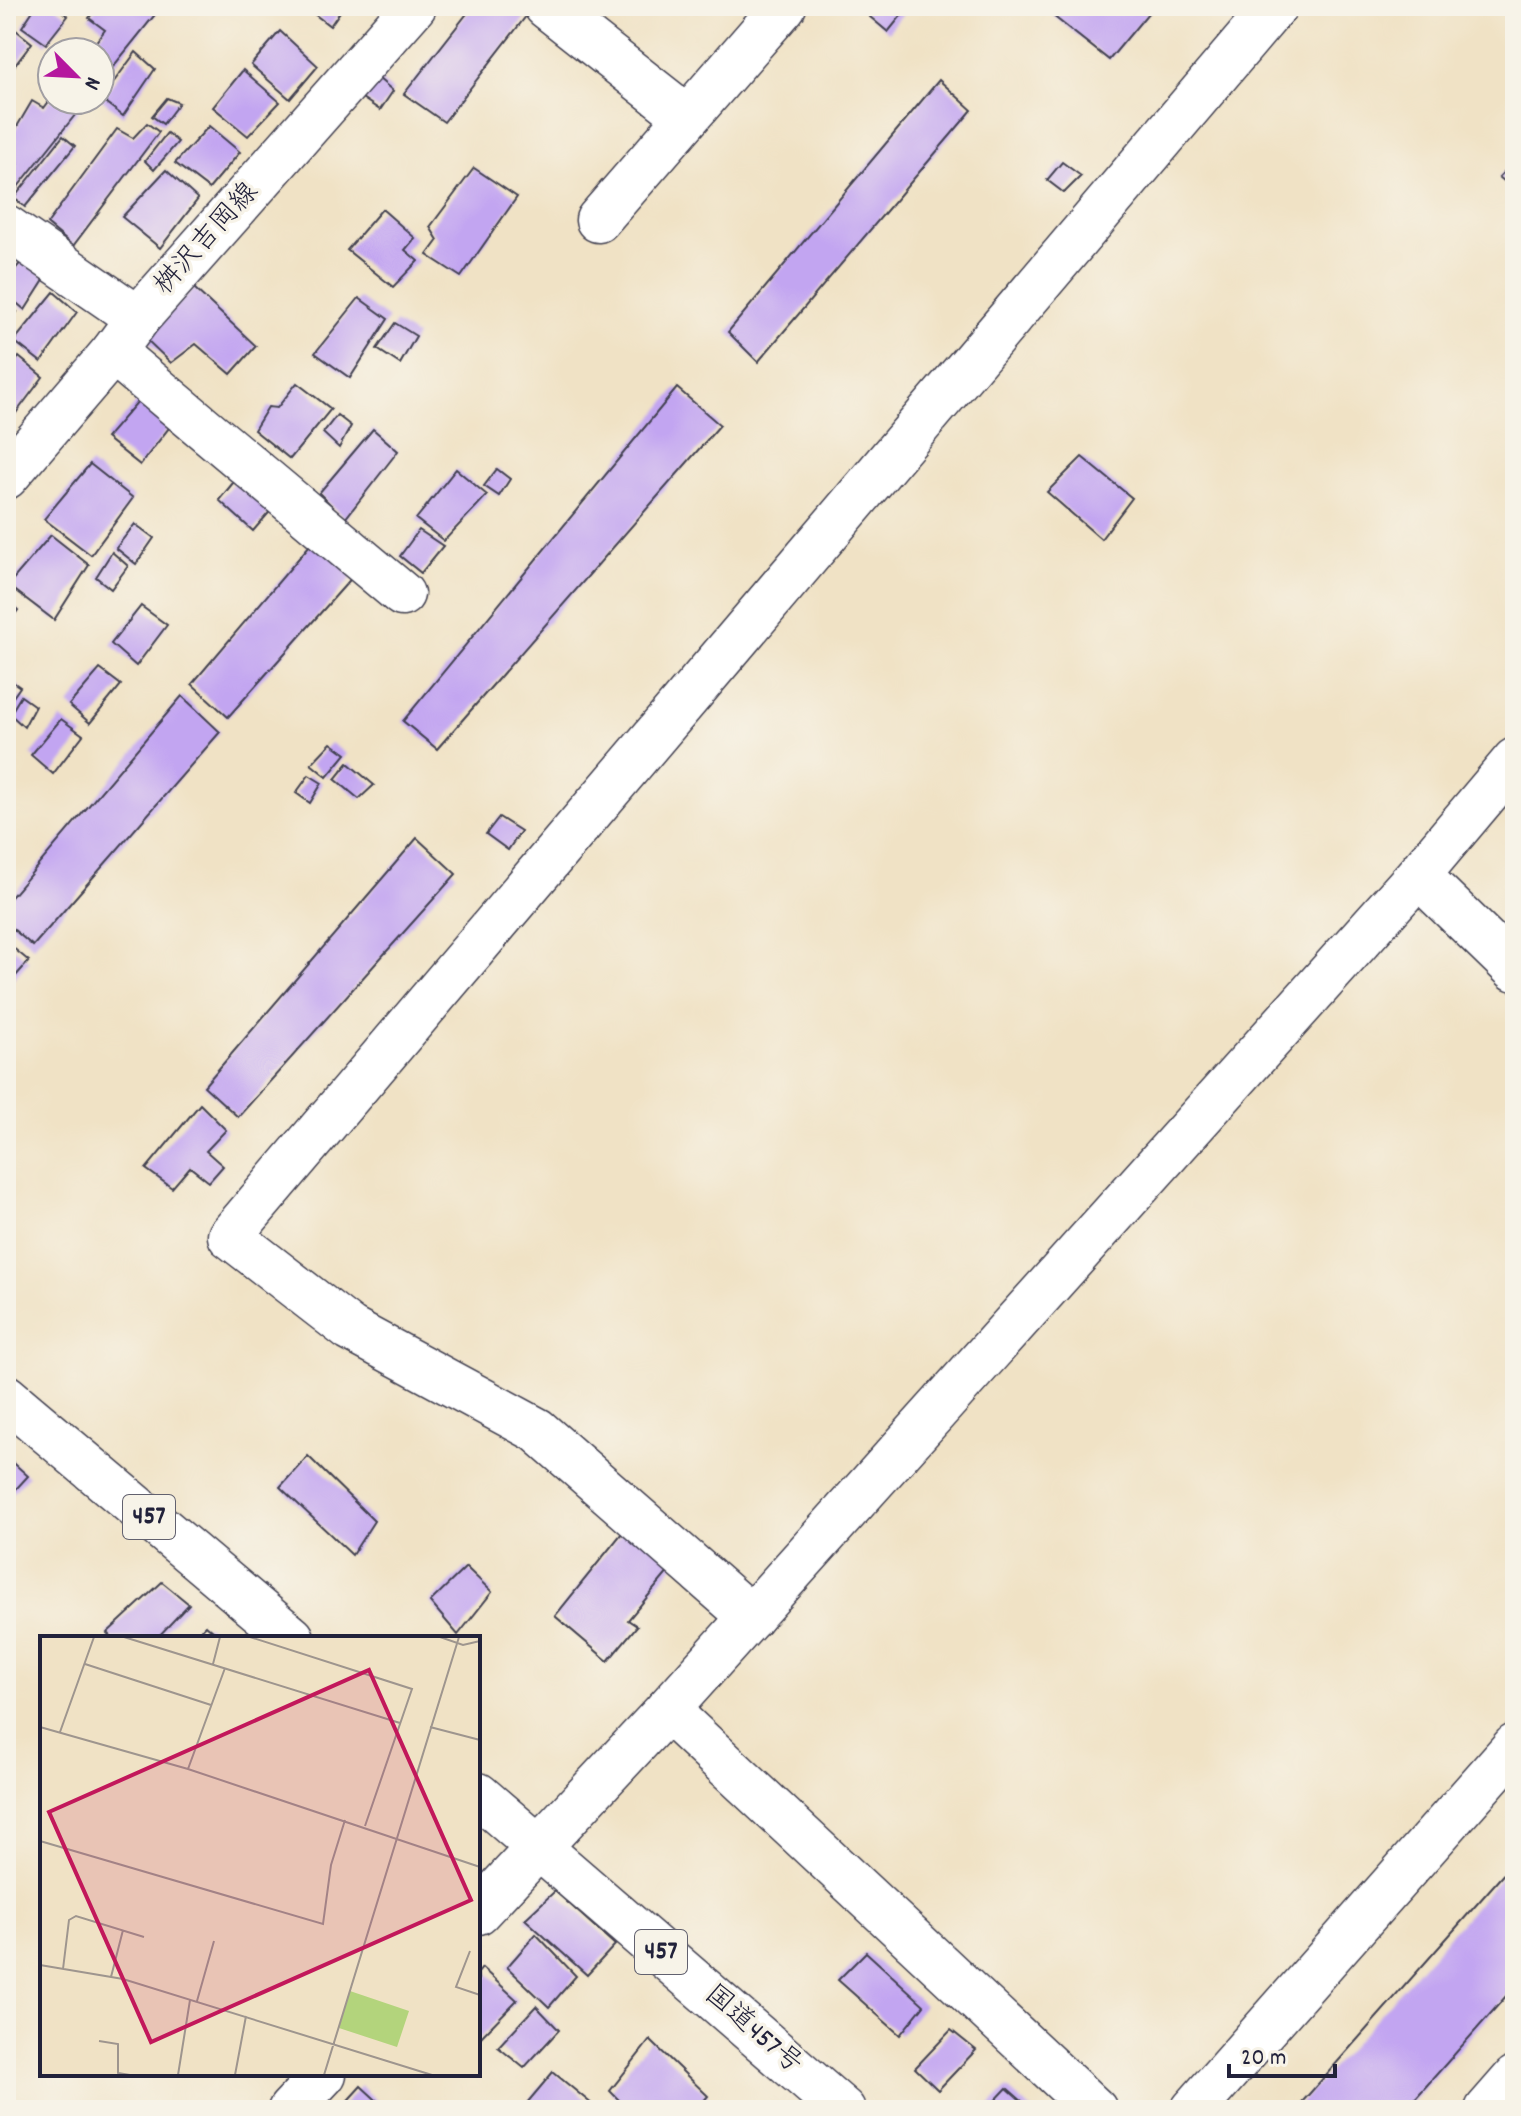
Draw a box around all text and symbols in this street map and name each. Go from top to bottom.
north arrow [36,36,116,116]
text: N [75,71,107,94]
street label: 桝沢吉岡線 [146,175,270,305]
road number: 457 [123,1495,175,1539]
inset map [40,1636,480,2076]
road number: 457 [635,1930,687,1974]
street label: 国道457号 [694,1977,810,2085]
scale bar [1229,2028,1335,2078]
text: 20 m [1241,2042,1287,2076]

